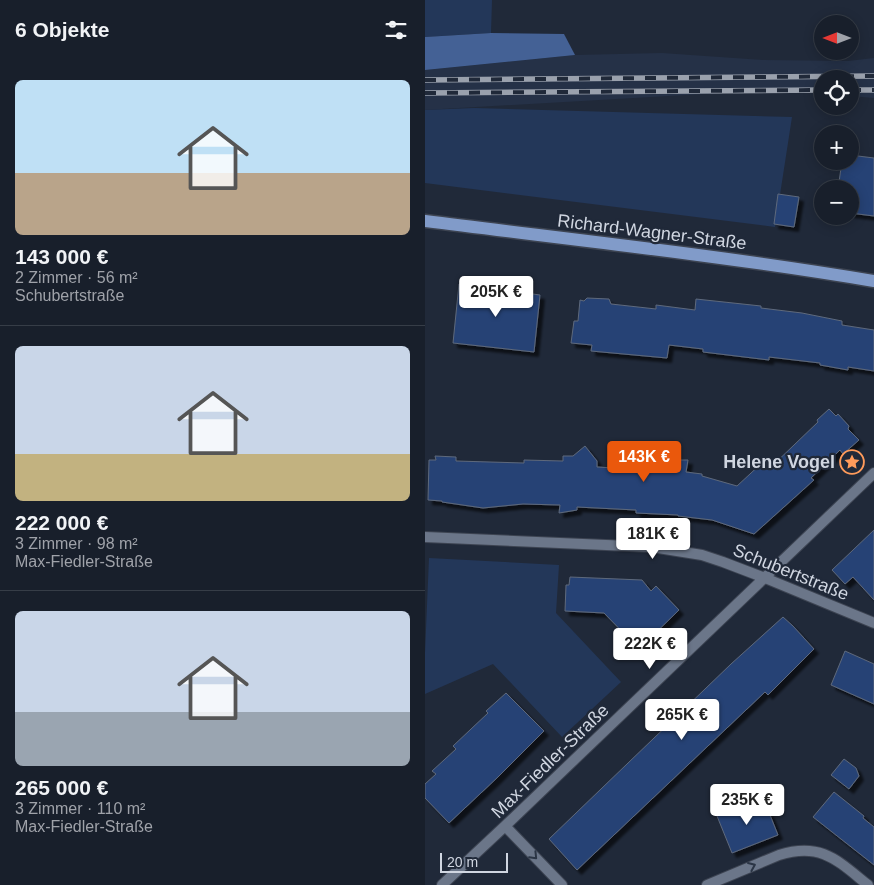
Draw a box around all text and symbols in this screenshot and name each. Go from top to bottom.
north arrow [814,15,859,60]
map controls [814,15,859,225]
icon: filters [382,16,410,44]
text: 6 Objekte [15,18,110,41]
button: locate [814,70,859,115]
icon: home [168,113,258,203]
button: + [814,125,859,170]
button: − [814,180,859,225]
street label: Richard-Wagner-Straße [556,210,748,254]
text: 143 000 € [15,245,108,268]
text: 2 Zimmer · 56 m² [15,269,138,286]
pin: 205K € [455,276,537,318]
text: 205K € [470,283,522,300]
text: Schubertstraße [15,287,124,304]
icon: home [168,378,258,468]
pin: 143K € [603,440,685,483]
text: 143K € [618,448,670,465]
place icon: Helene Vogel [839,449,865,475]
place label: Helene Vogel [723,452,835,472]
text: 222 000 € [15,511,108,534]
pin: 181K € [612,518,694,560]
text: 181K € [627,525,679,542]
text: 3 Zimmer · 98 m² [15,535,138,552]
street label: Schubertstraße [730,540,852,604]
text: Max-Fiedler-Straße [15,553,153,570]
pin: 222K € [609,628,691,670]
text: 222K € [624,635,676,652]
icon: home [168,643,258,733]
pin: 265K € [641,698,723,741]
street label: Max-Fiedler-Straße [487,700,613,822]
text: 265K € [656,706,708,723]
text: 265 000 € [15,776,108,799]
pin: 235K € [706,784,788,826]
text: 235K € [721,791,773,808]
text: 3 Zimmer · 110 m² [15,800,145,817]
text: Max-Fiedler-Straße [15,818,153,835]
scale bar [440,850,507,873]
one-way arrow [528,850,537,859]
text: 20 m [447,854,478,870]
one-way arrow [747,862,756,873]

